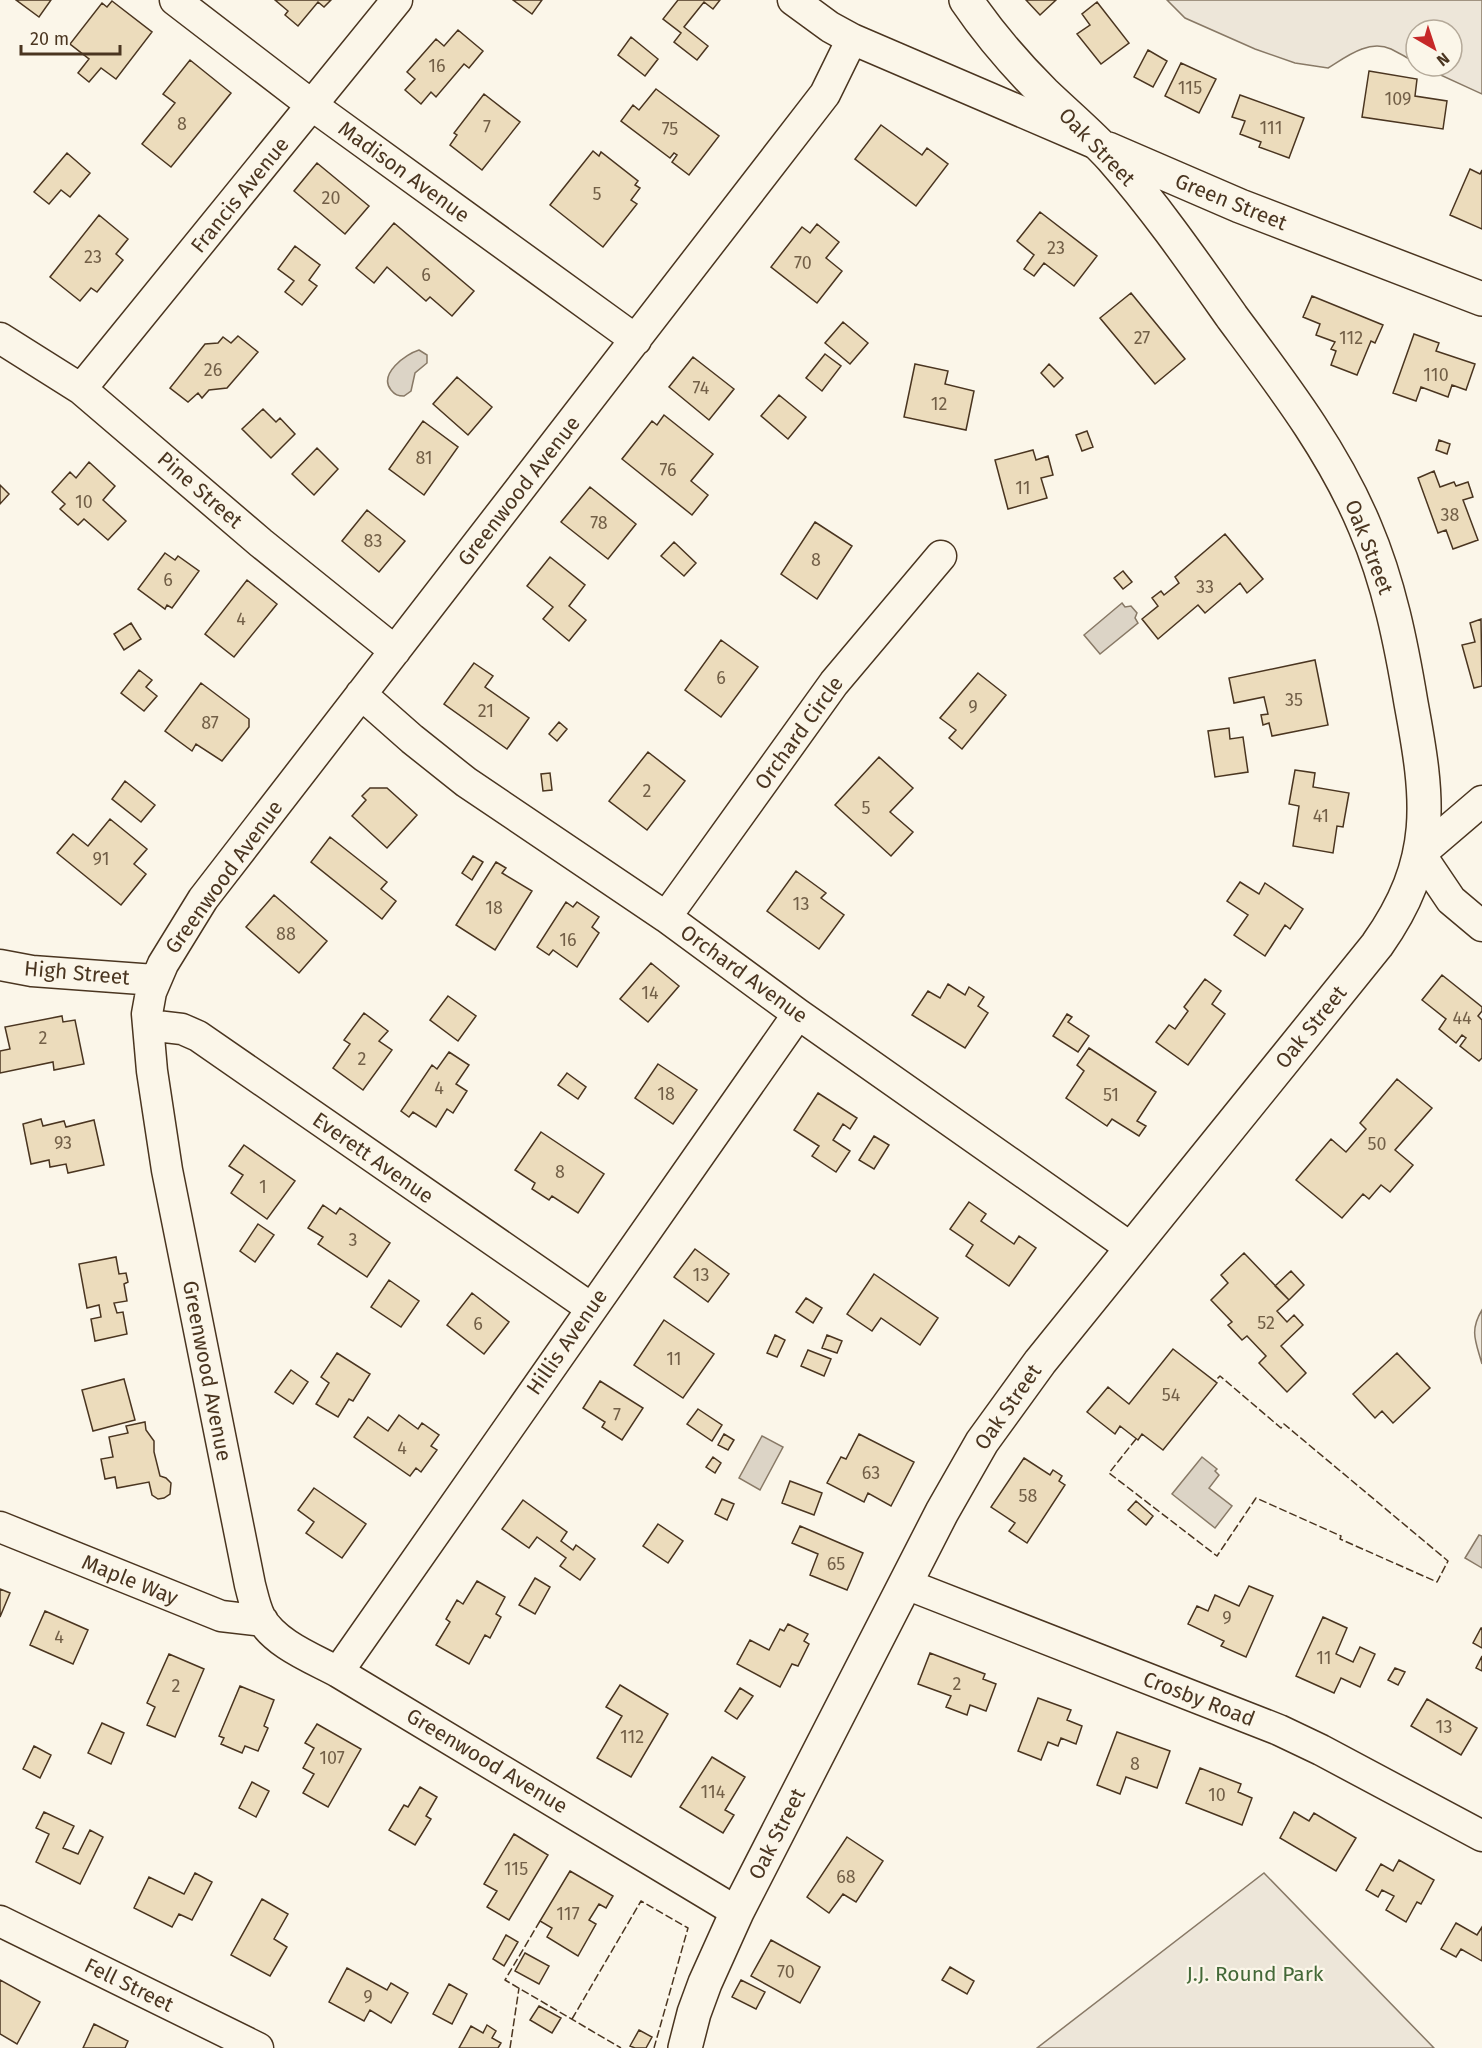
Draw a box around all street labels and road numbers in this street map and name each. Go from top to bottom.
street label: Oak Street [1053,102,1141,192]
street label: Madison Avenue [333,116,475,228]
street label: Francis Avenue [185,132,295,258]
street label: Green Street [1171,168,1291,236]
street label: Greenwood Avenue [452,411,586,571]
street label: Pine Street [152,446,248,534]
street label: Oak Street [1339,496,1399,598]
street label: Orchard Circle [749,671,849,795]
street label: Greenwood Avenue [160,795,288,959]
street label: Orchard Avenue [675,919,813,1029]
street label: High Street [23,955,131,991]
street label: Oak Street [1270,980,1353,1074]
street label: Everett Avenue [307,1107,439,1209]
street label: Greenwood Avenue [177,1279,237,1463]
street label: Hillis Avenue [521,1284,613,1400]
street label: Oak Street [969,1359,1047,1455]
street label: Maple Way [78,1549,183,1611]
street label: Crosby Road [1139,1666,1259,1732]
street label: Greenwood Avenue [402,1703,572,1819]
street label: Oak Street [743,1784,811,1884]
street label: Fell Street [80,1952,178,2018]

